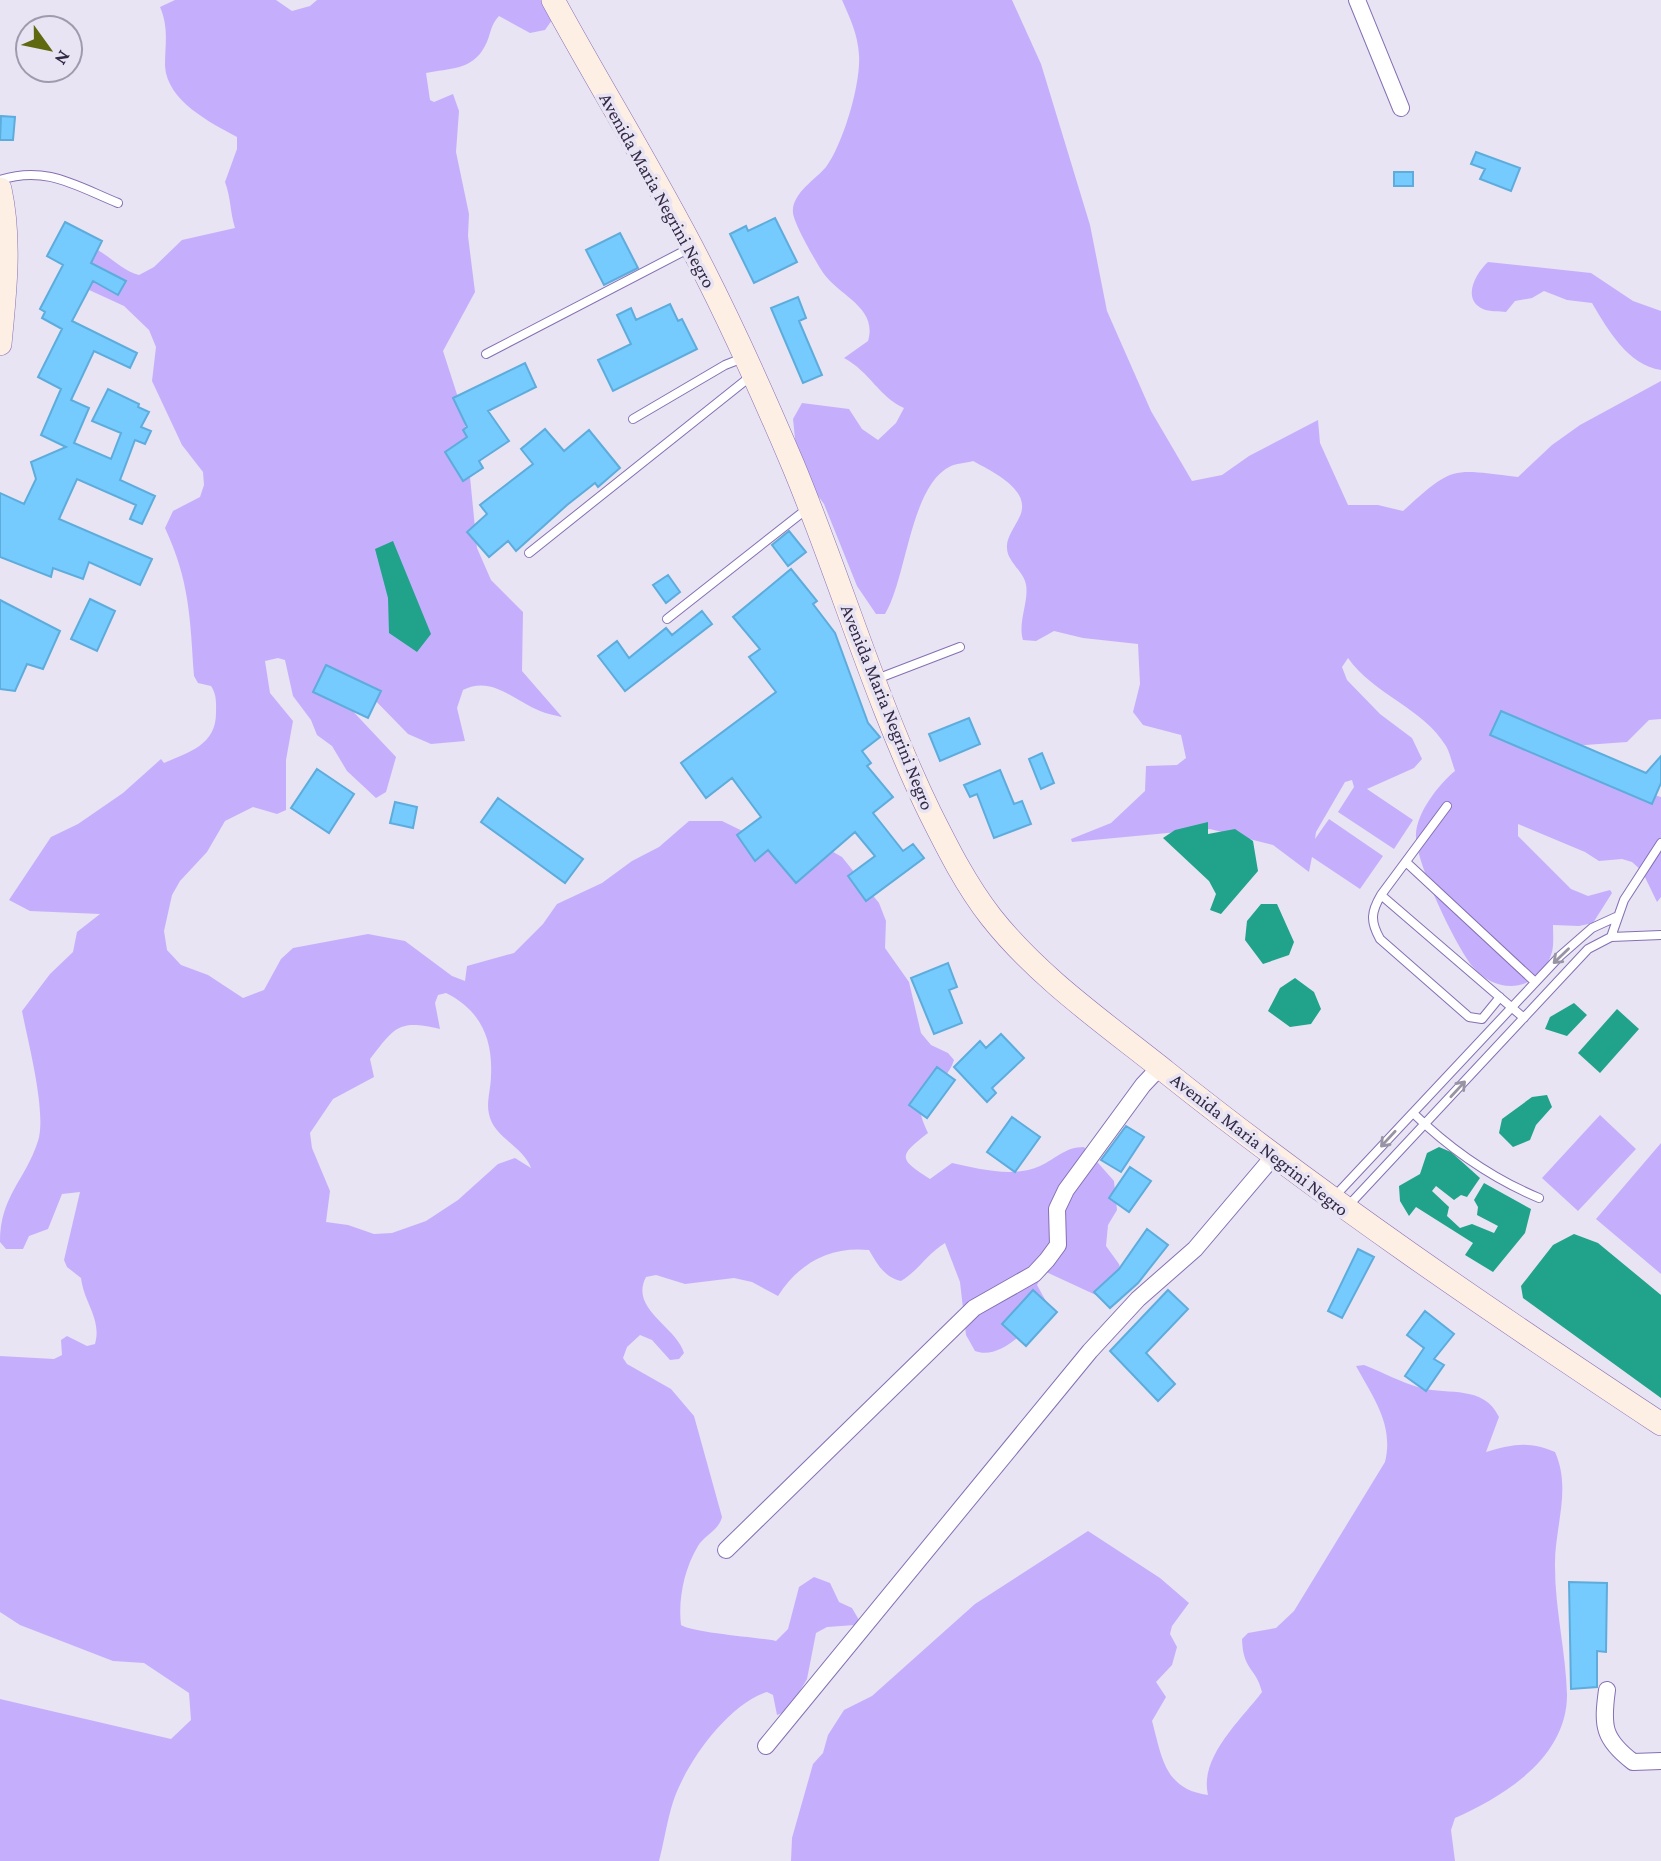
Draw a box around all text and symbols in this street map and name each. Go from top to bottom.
north arrow [14,14,84,84]
text: N [50,47,75,69]
street label: Avenida Maria Negrini Negro [595,89,720,291]
street label: Avenida Maria Negrini Negro [837,601,938,813]
one-way arrow [1553,947,1570,964]
street label: Avenida Maria Negrini Negro [1167,1069,1353,1220]
one-way arrow [1450,1080,1466,1098]
one-way arrow [1380,1130,1397,1147]

